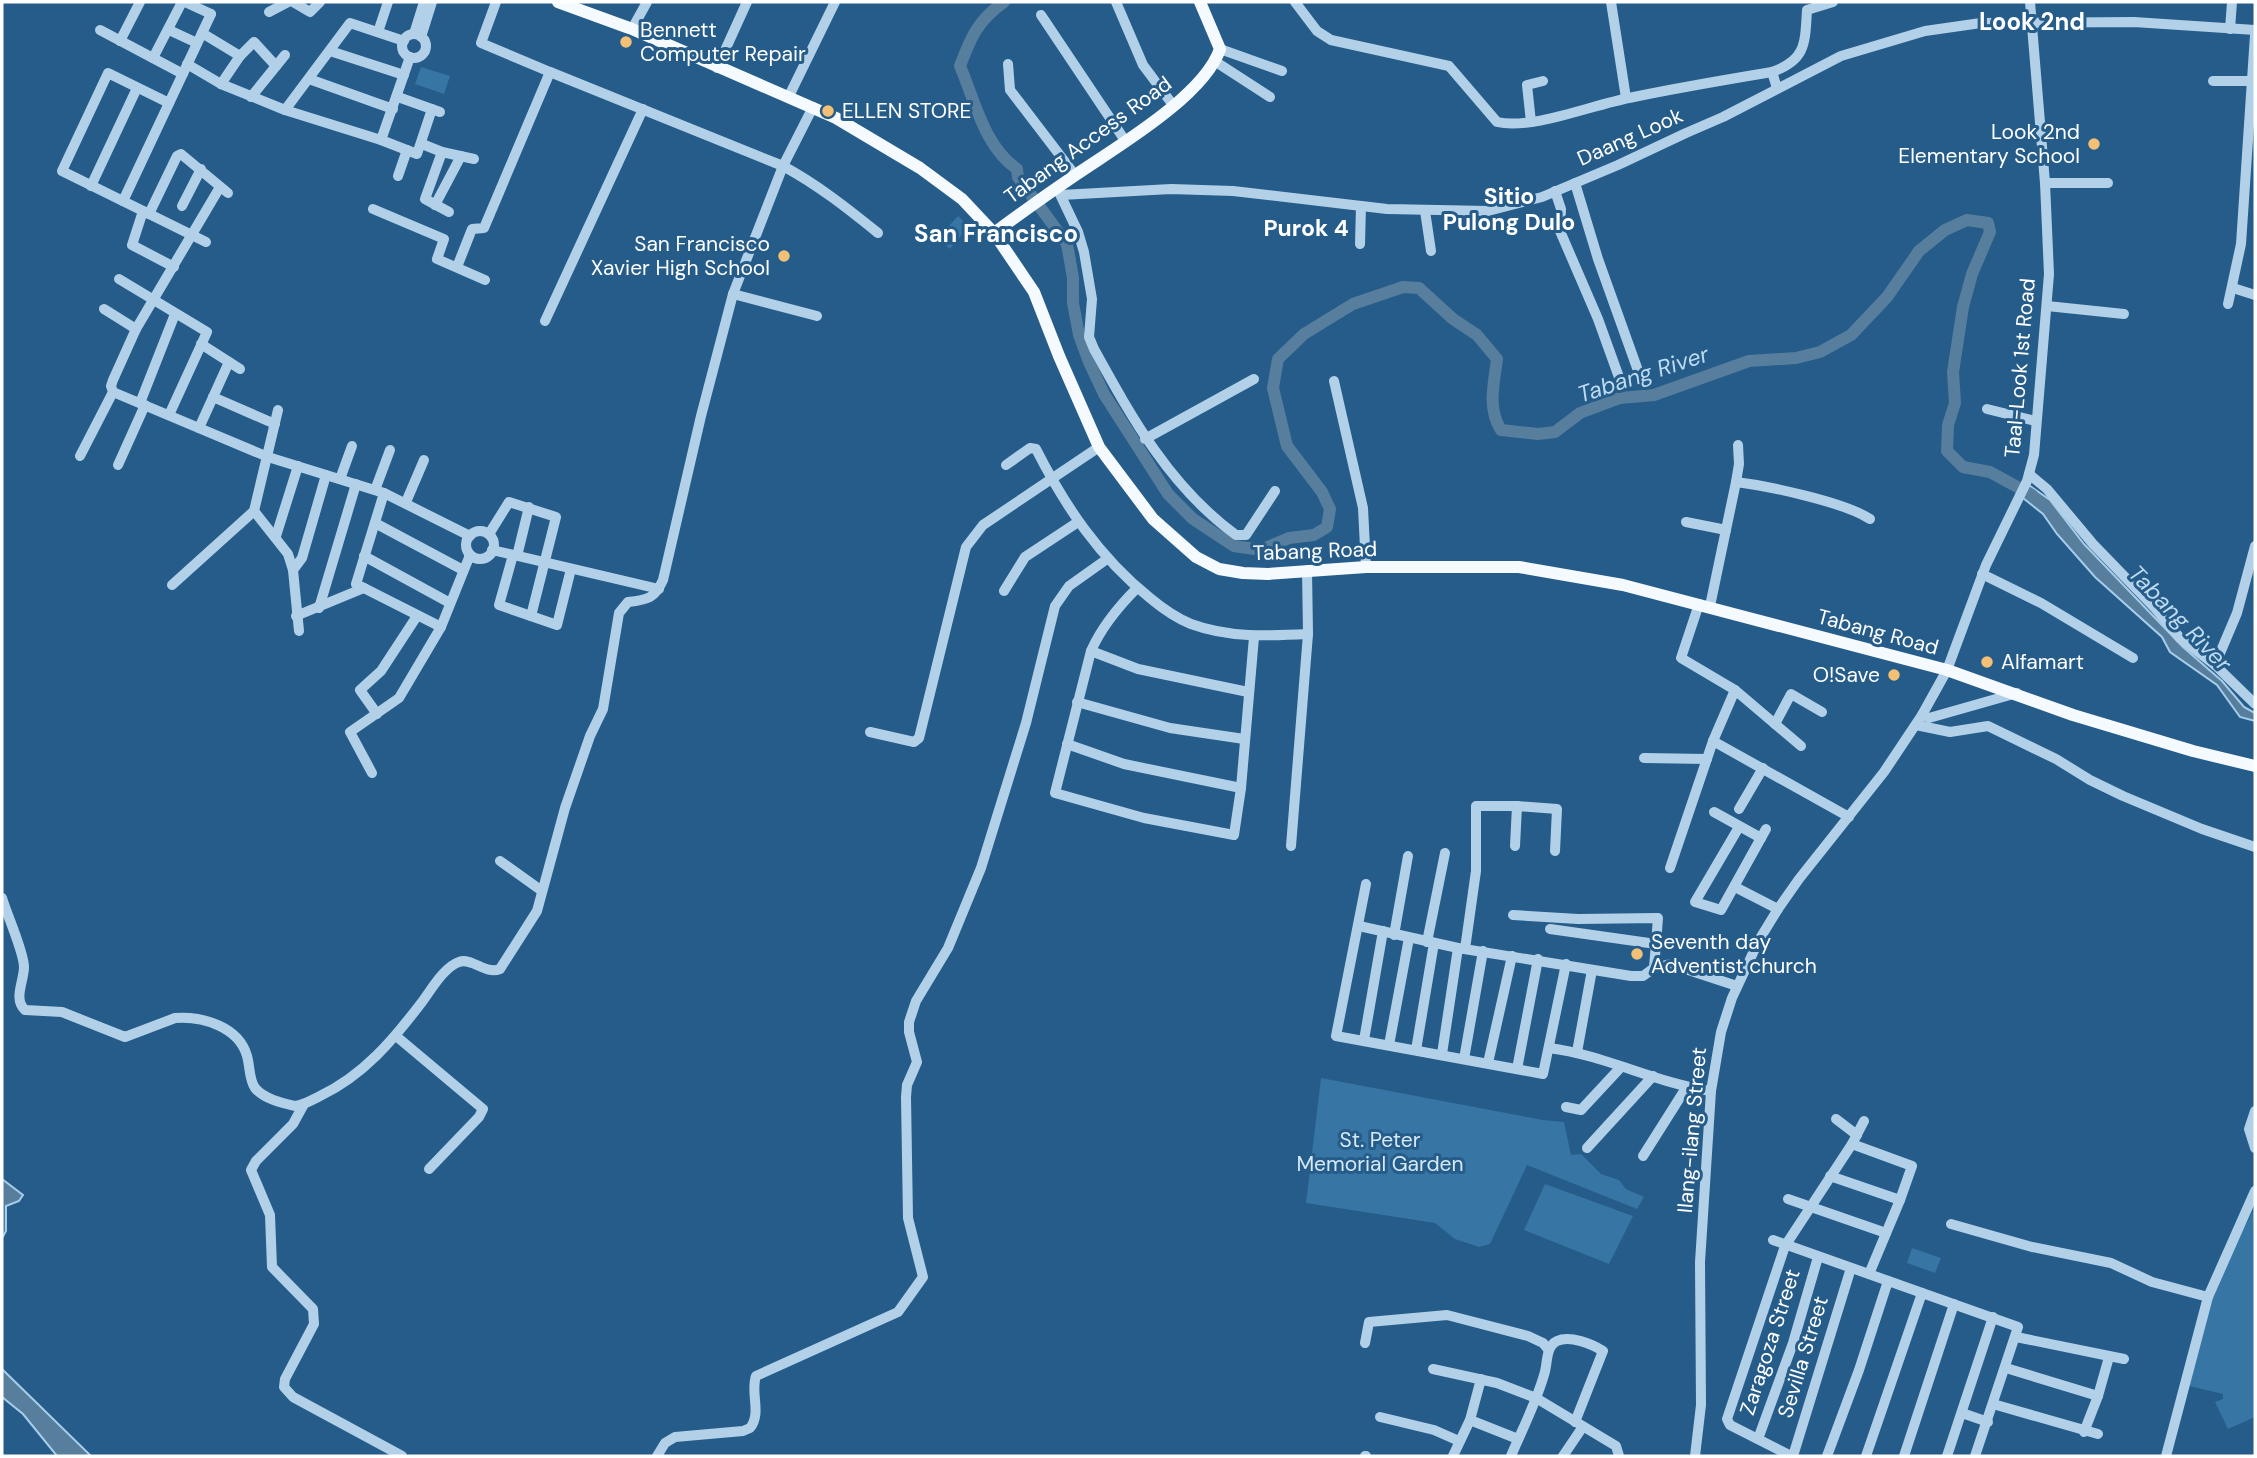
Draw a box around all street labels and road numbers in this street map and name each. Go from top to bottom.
street label: Tabang Access Road [999,70,1177,210]
street label: Daang Look [1573,101,1688,173]
street label: Taal-Look 1st Road [1998,277,2042,459]
street label: Tabang Road [1252,535,1378,567]
street label: Tabang Road [1814,602,1942,662]
street label: Ilang-ilang Street [1671,1046,1713,1214]
street label: Zaragoza Street [1733,1265,1807,1419]
street label: Sevilla Street [1771,1293,1835,1421]

